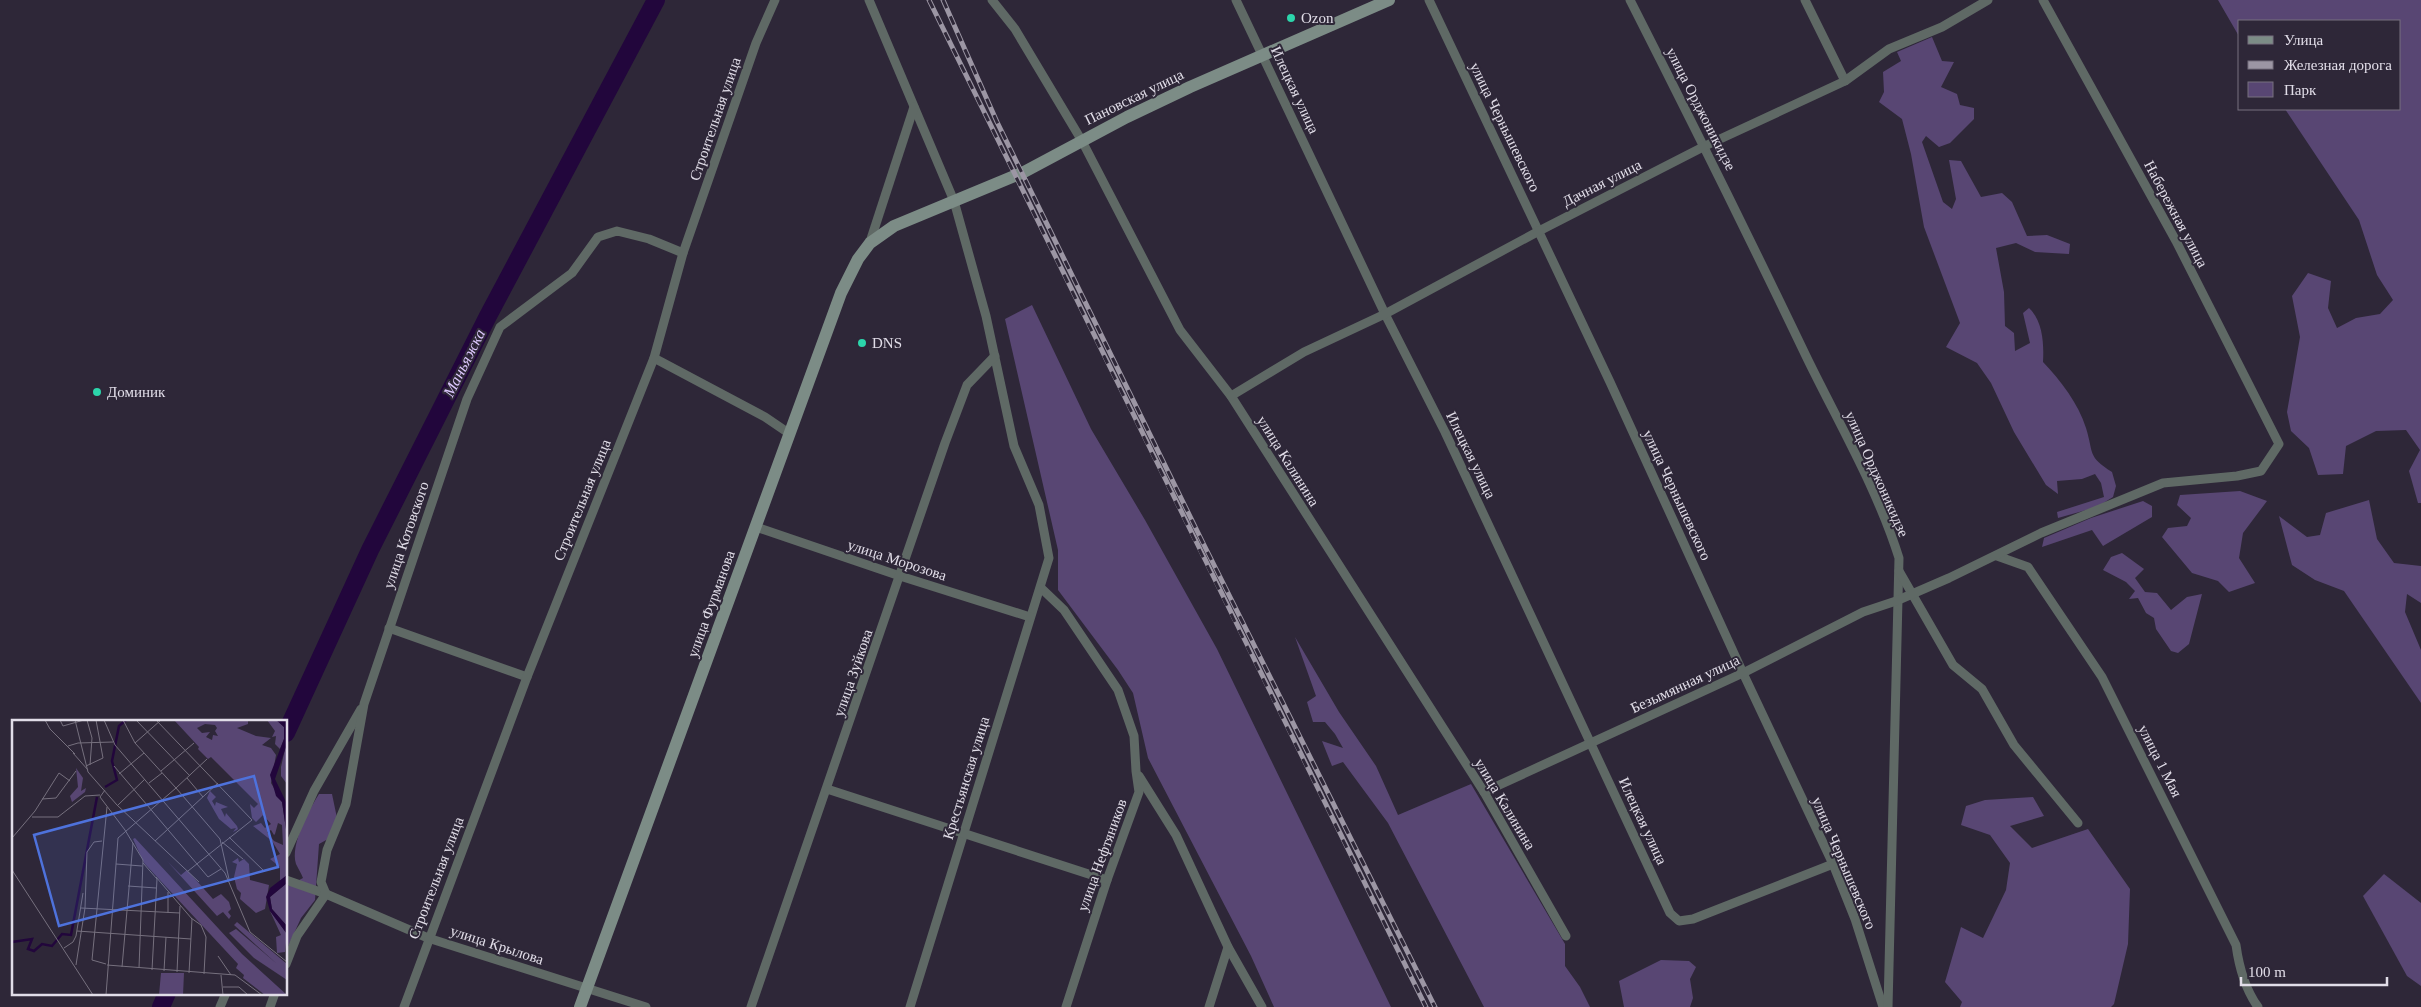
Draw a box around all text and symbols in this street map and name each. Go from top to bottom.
place label: Ozon [1301,10,1334,26]
marker: Ozon [1285,12,1297,24]
legend [2238,20,2401,110]
text: Улица [2284,32,2323,48]
street label: Илецкая улица [1268,44,1322,136]
street label: улица Орджоникидзе [1663,45,1739,173]
street label: Строительная улица [686,55,744,183]
text: Железная дорога [2284,57,2392,73]
street label: улица Чернышевского [1467,60,1543,194]
street label: Пановская улица [1082,66,1186,128]
text: Парк [2284,82,2317,98]
street label: Дачная улица [1560,156,1644,210]
street label: Набережная улица [2141,158,2211,270]
water label: Маньяжка [439,326,488,401]
place label: DNS [872,335,902,351]
marker: DNS [856,337,868,349]
place label: Доминик [107,384,166,400]
marker: Доминик [91,386,103,398]
street label: Илецкая улица [1443,409,1499,501]
street label: улица Орджоникидзе [1842,409,1912,540]
street label: улица Калинина [1254,413,1322,509]
street label: улица Чернышевского [1640,427,1714,563]
street label: Строительная улица [550,437,614,563]
street label: улица Котовского [380,479,432,591]
street label: улица Морозова [845,536,949,584]
street label: улица Фурманова [684,548,738,660]
street label: улица Зуйкова [831,627,876,719]
street label: Безымянная улица [1628,652,1742,716]
street label: Крестьянская улица [940,714,992,841]
inset map [12,720,288,994]
street label: улица 1 Мая [2135,722,2185,800]
street label: улица Калинина [1471,755,1539,853]
street label: Илецкая улица [1616,775,1670,867]
street label: улица Чернышевского [1809,795,1879,931]
street label: улица Нефтяников [1074,797,1130,913]
street label: Строительная улица [405,814,467,941]
street label: улица Крылова [448,922,546,968]
scale bar [2241,954,2387,986]
text: 100 m [2248,964,2286,980]

